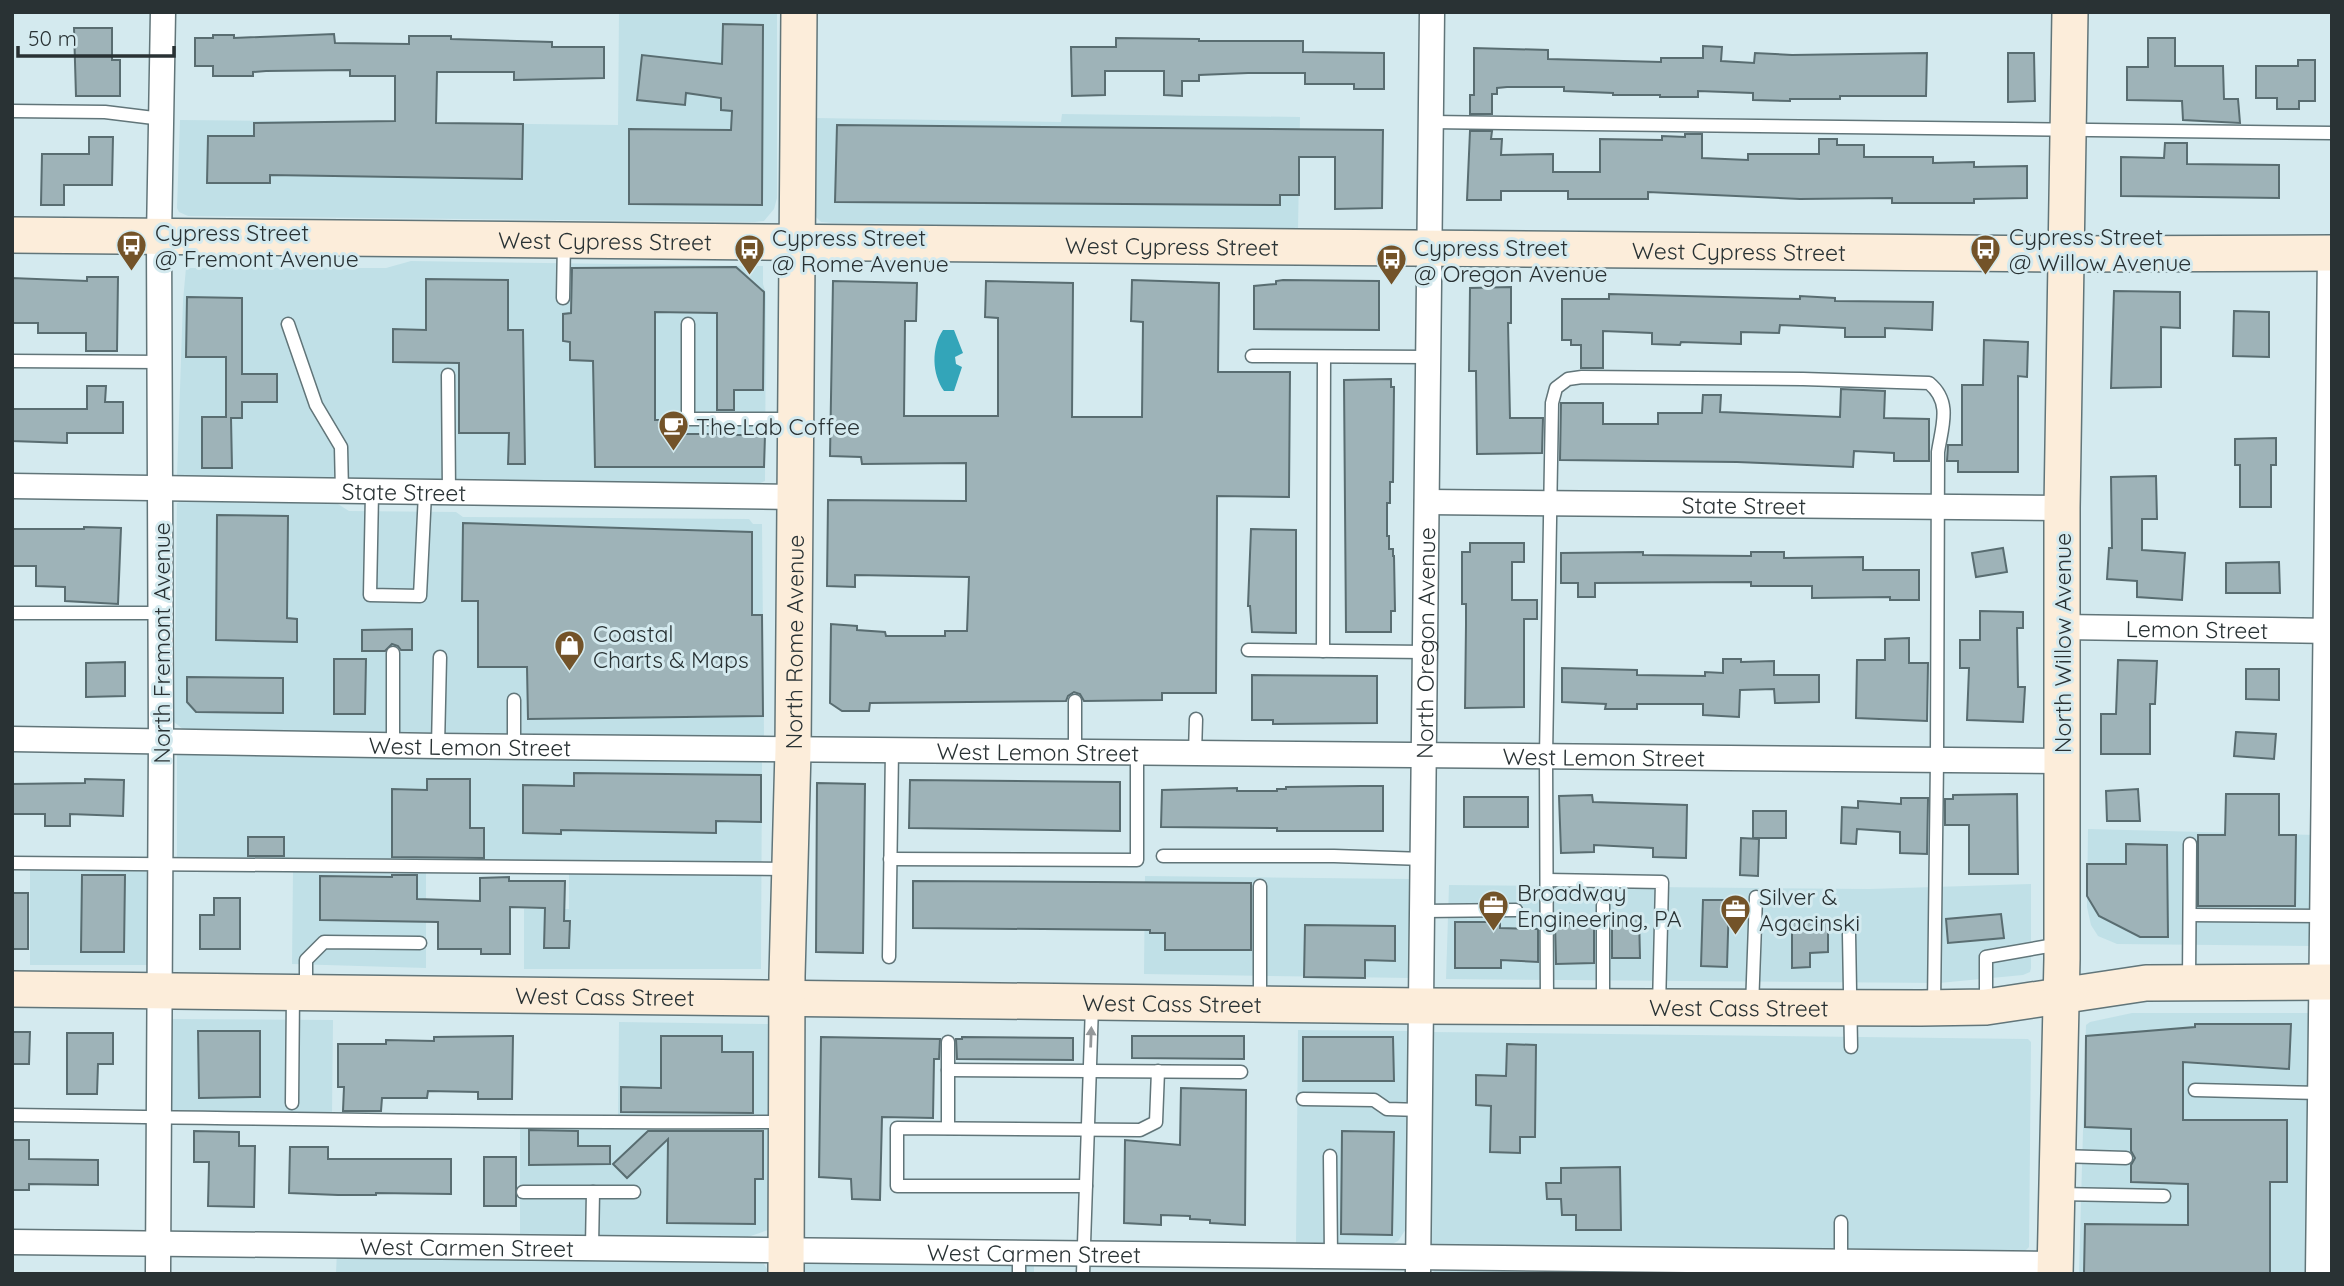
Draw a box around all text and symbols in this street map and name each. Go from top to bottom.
scale bar [18,14,173,58]
text: 50 m [28,25,77,51]
place label: Cypress Street @ Fremont Avenue [155,218,359,273]
place label: Cypress Street @ Willow Avenue [2009,222,2191,277]
place label: Cypress Street @ Rome Avenue [772,223,949,278]
street label: West Cypress Street [498,225,712,256]
bus stop icon: Cypress Street @ Fremont Avenue [115,228,149,272]
street label: West Cypress Street [1065,230,1279,261]
bus stop icon: Cypress Street @ Willow Avenue [1969,232,2003,276]
bus stop icon: Cypress Street @ Rome Avenue [732,233,766,277]
place label: Cypress Street @ Oregon Avenue [1414,233,1608,288]
street label: West Cypress Street [1632,235,1846,266]
bus stop icon: Cypress Street @ Oregon Avenue [1374,243,1408,287]
cafe icon: The Lab Coffee [656,409,690,453]
place label: The Lab Coffee [696,412,860,441]
street label: State Street [341,476,467,507]
street label: State Street [1682,490,1807,520]
street label: North Fremont Avenue [147,522,176,764]
street label: North Oregon Avenue [1409,527,1441,759]
street label: North Willow Avenue [2048,533,2077,753]
street label: North Rome Avenue [779,535,809,750]
street label: Lemon Street [2125,613,2269,645]
place label: Coastal Charts & Maps [593,619,749,674]
shop icon: Coastal Charts & Maps [553,629,587,673]
street label: West Lemon Street [369,730,571,762]
street label: West Lemon Street [937,736,1139,767]
street label: West Lemon Street [1503,741,1705,772]
place label: Broadway Engineering, PA [1517,878,1682,933]
place label: Silver & Agacinski [1759,882,1860,937]
office icon: Broadway Engineering, PA [1477,888,1511,932]
office icon: Silver & Agacinski [1719,892,1753,936]
street label: West Cass Street [515,981,695,1012]
street label: West Cass Street [1082,987,1262,1019]
street label: West Cass Street [1649,992,1829,1022]
one-way arrow [1085,1026,1096,1048]
street label: West Carmen Street [360,1231,574,1263]
street label: West Carmen Street [927,1237,1141,1269]

